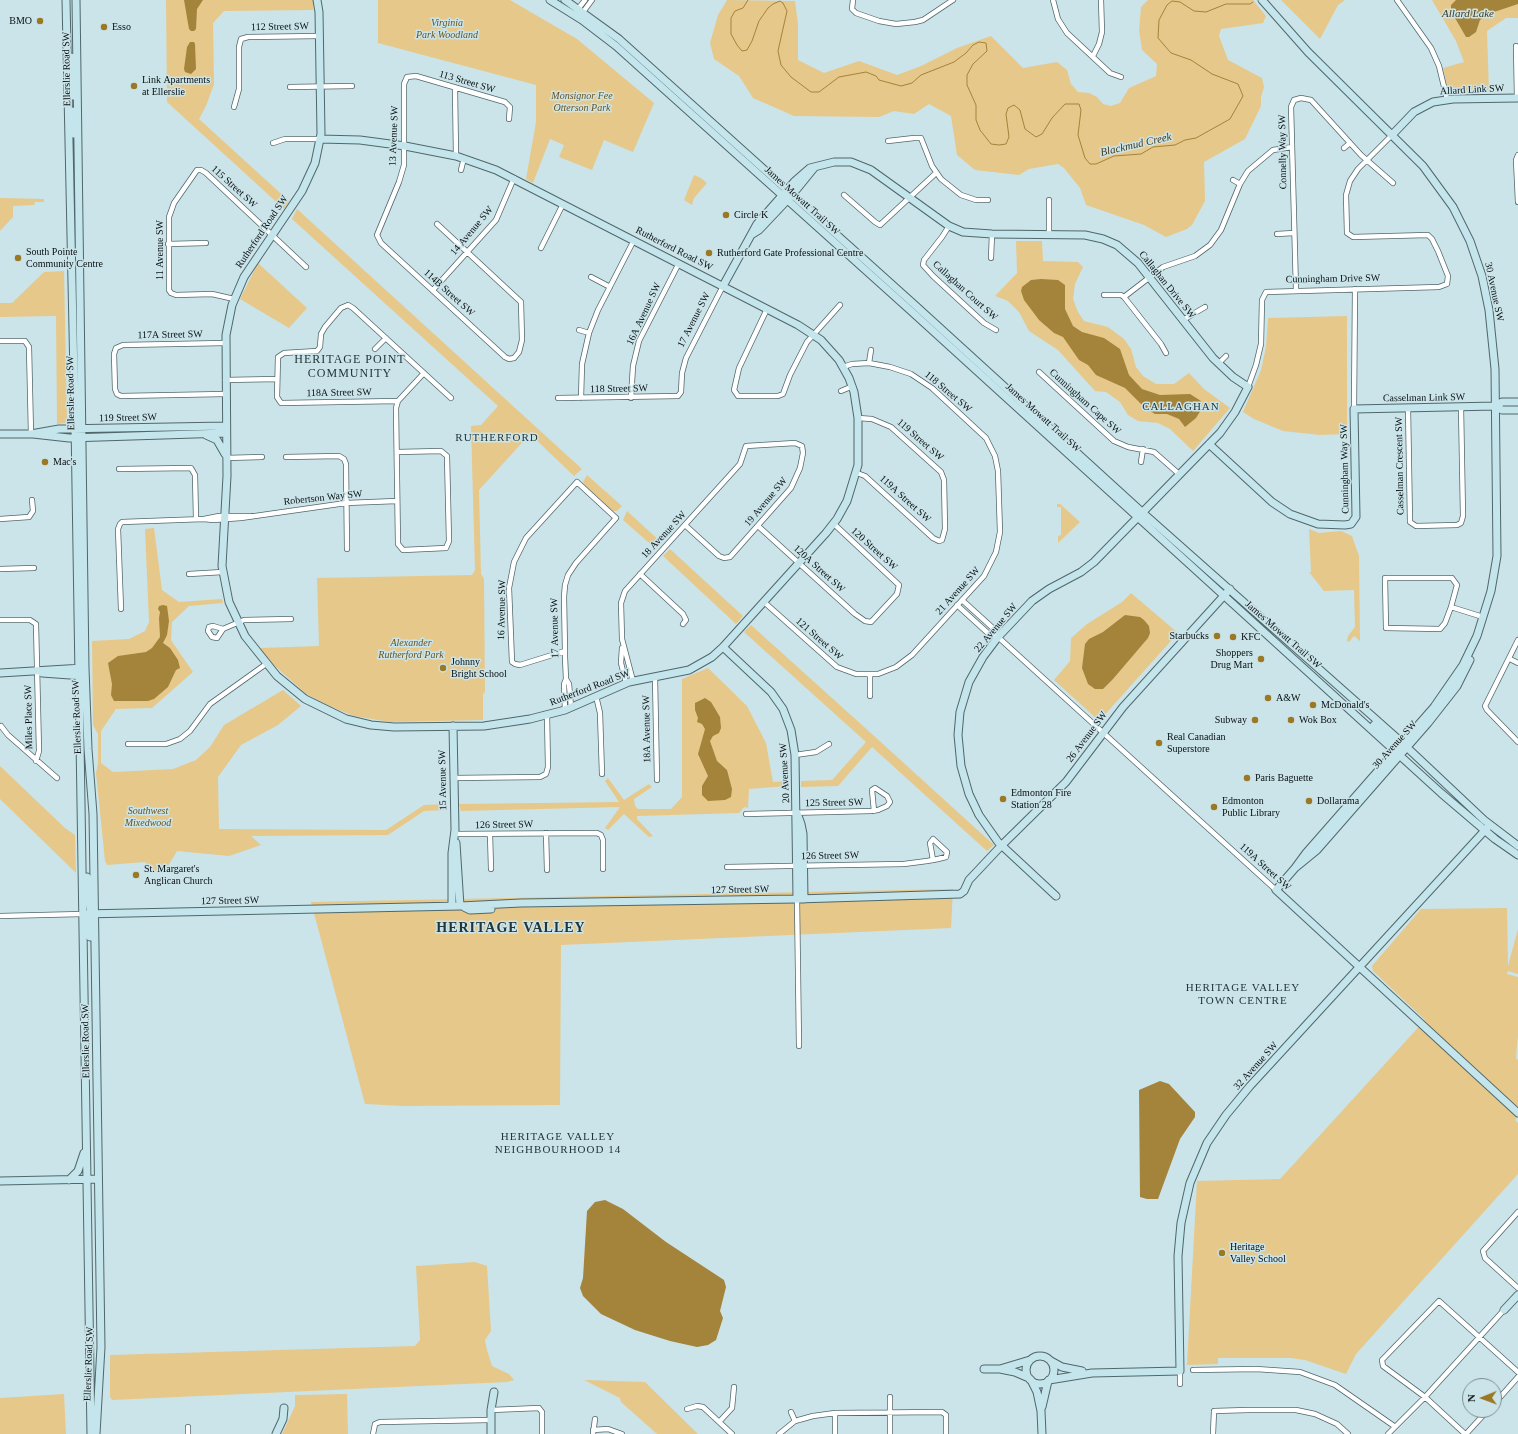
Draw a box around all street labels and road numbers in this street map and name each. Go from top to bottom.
street label: 112 Street SW [251,20,309,34]
street label: Ellerslie Road SW [60,32,74,106]
street label: 113 Street SW [437,68,497,96]
street label: Allard Link SW [1440,82,1504,98]
street label: 13 Avenue SW [387,106,401,166]
street label: Connelly Way SW [1276,115,1290,189]
street label: 115 Street SW [208,163,260,211]
street label: James Mowatt Trail SW [762,164,842,238]
street label: Rutherford Road SW [233,193,291,271]
street label: 14 Avenue SW [448,204,496,258]
street label: 11 Avenue SW [154,220,166,280]
street label: Rutherford Road SW [633,224,715,274]
street label: Callaghan Drive SW [1136,249,1198,321]
street label: Callaghan Court SW [930,259,1000,323]
street label: 30 Avenue SW [1482,261,1506,323]
street label: 114B Street SW [421,267,477,319]
street label: Cunningham Drive SW [1286,272,1380,286]
street label: 16A Avenue SW [624,281,664,347]
street label: 17 Avenue SW [675,290,713,350]
street label: 117A Street SW [137,328,203,342]
street label: Ellerslie Road SW [64,356,78,430]
street label: Cunningham Cape SW [1047,367,1123,437]
street label: 118 Street SW [922,369,974,415]
street label: James Mowatt Trail SW [1003,381,1083,455]
street label: 118 Street SW [590,382,648,396]
street label: 118A Street SW [306,386,372,400]
street label: Casselman Link SW [1383,391,1465,405]
street label: 119 Street SW [99,411,157,425]
street label: 119 Street SW [894,416,946,464]
street label: Casselman Crescent SW [1393,417,1407,515]
street label: Cunningham Way SW [1338,424,1352,514]
street label: 119A Street SW [877,473,933,525]
street label: 19 Avenue SW [742,475,790,529]
street label: Robertson Way SW [283,488,363,508]
street label: 18 Avenue SW [639,509,689,561]
street label: 120 Street SW [848,525,900,573]
street label: 120A Street SW [791,543,847,595]
street label: 21 Avenue SW [933,565,983,617]
street label: 16 Avenue SW [495,580,509,640]
street label: 17 Avenue SW [548,598,562,658]
street label: James Mowatt Trail SW [1242,599,1324,671]
street label: 22 Avenue SW [972,601,1020,655]
street label: 121 Street SW [793,615,845,663]
street label: Rutherford Road SW [548,667,632,709]
street label: Ellerslie Road SW [70,680,84,754]
street label: Miles Place SW [22,685,36,749]
street label: 18A Avenue SW [640,695,654,763]
street label: 26 Avenue SW [1064,709,1110,765]
street label: 30 Avenue SW [1370,719,1420,771]
street label: 20 Avenue SW [777,743,793,803]
street label: 15 Avenue SW [436,750,450,810]
street label: 125 Street SW [805,796,863,810]
street label: 126 Street SW [475,818,533,832]
street label: 119A Street SW [1237,841,1293,893]
street label: 126 Street SW [801,849,859,863]
street label: 127 Street SW [711,883,769,897]
street label: 127 Street SW [201,894,259,908]
street label: Ellerslie Road SW [79,1004,93,1078]
street label: 32 Avenue SW [1231,1040,1281,1092]
street label: Ellerslie Road SW [82,1327,96,1401]

